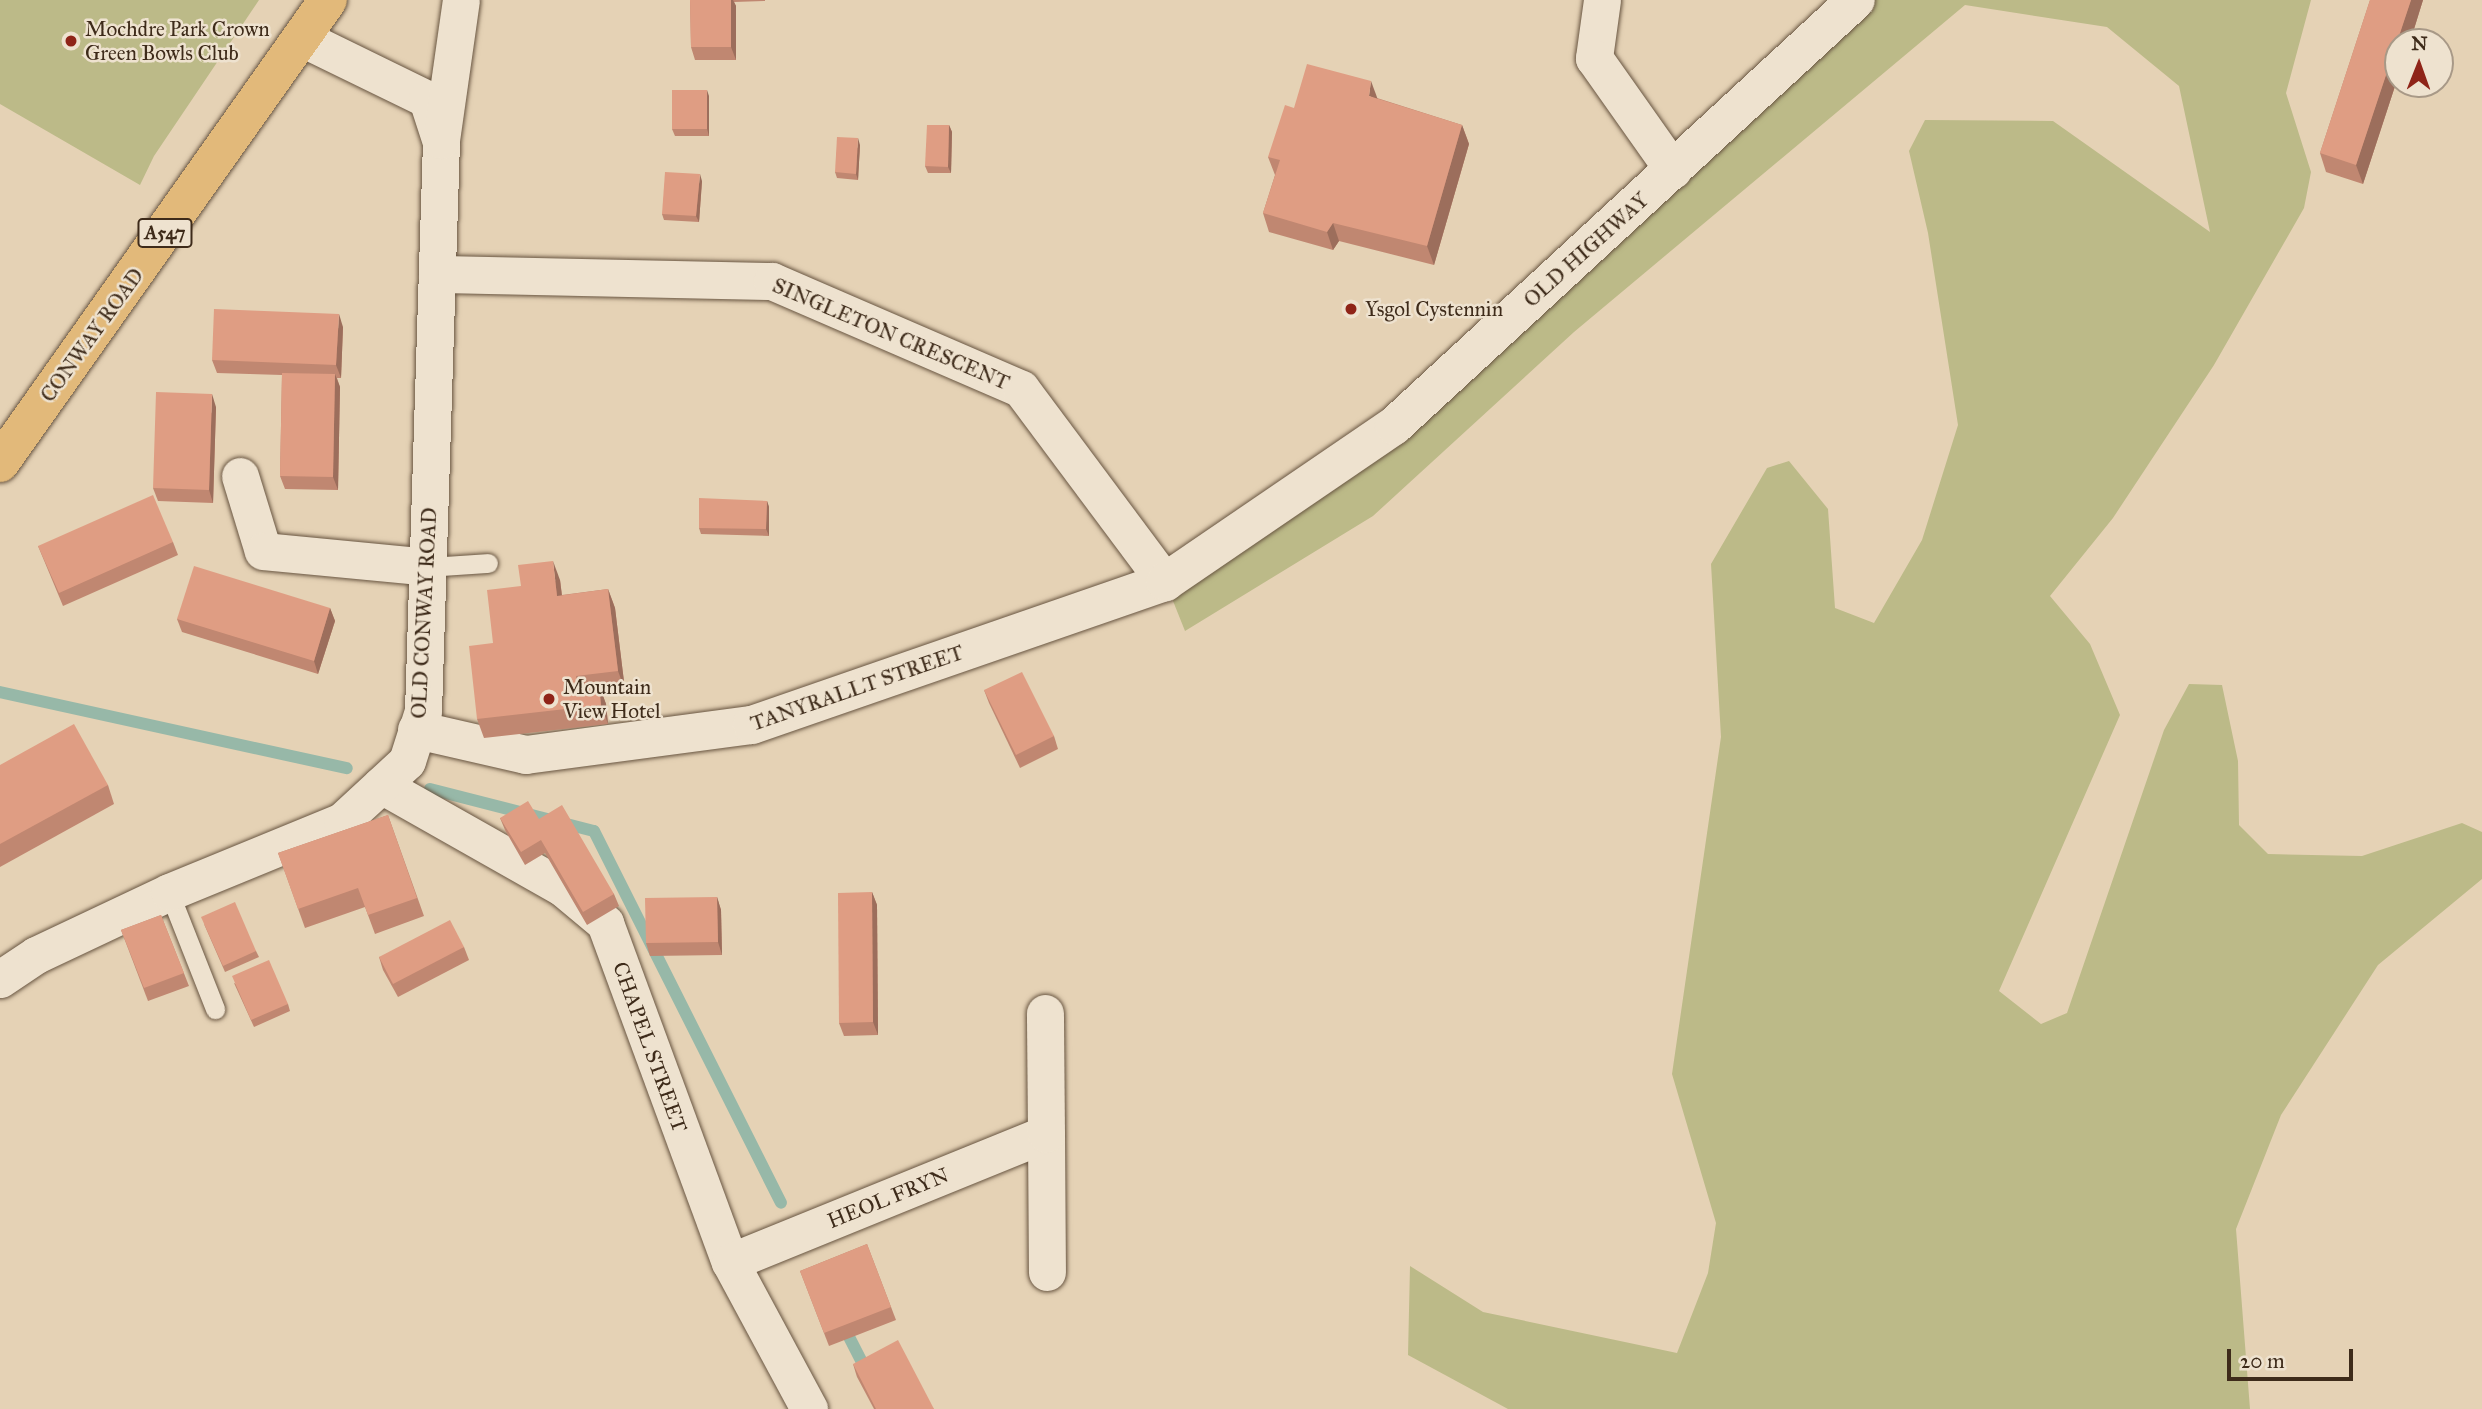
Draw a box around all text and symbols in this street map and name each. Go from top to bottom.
place label: Mochdre Park Crown Green Bowls Club [85,16,269,66]
north arrow [2384,28,2454,98]
text: N [2411,32,2428,55]
marker: Mochdre Park Crown Green Bowls Club [63,33,79,49]
street label: OLD HIGHWAY [1519,188,1653,312]
road number: A547 [137,218,193,248]
street label: CONWAY ROAD [35,263,149,407]
street label: SINGLETON CRESCENT [769,273,1013,395]
place label: Ysgol Cystennin [1365,296,1503,322]
marker: Ysgol Cystennin [1343,301,1359,317]
street label: OLD CONWAY ROAD [406,507,442,719]
street label: TANYRALLT STREET [747,640,967,736]
place label: Mountain View Hotel [563,674,661,724]
marker: Mountain View Hotel [541,691,557,707]
street label: CHAPEL STREET [607,958,693,1136]
street label: HEOL FRYN [824,1162,952,1234]
scale bar [2230,1336,2356,1380]
text: 20 m [2240,1348,2285,1374]

